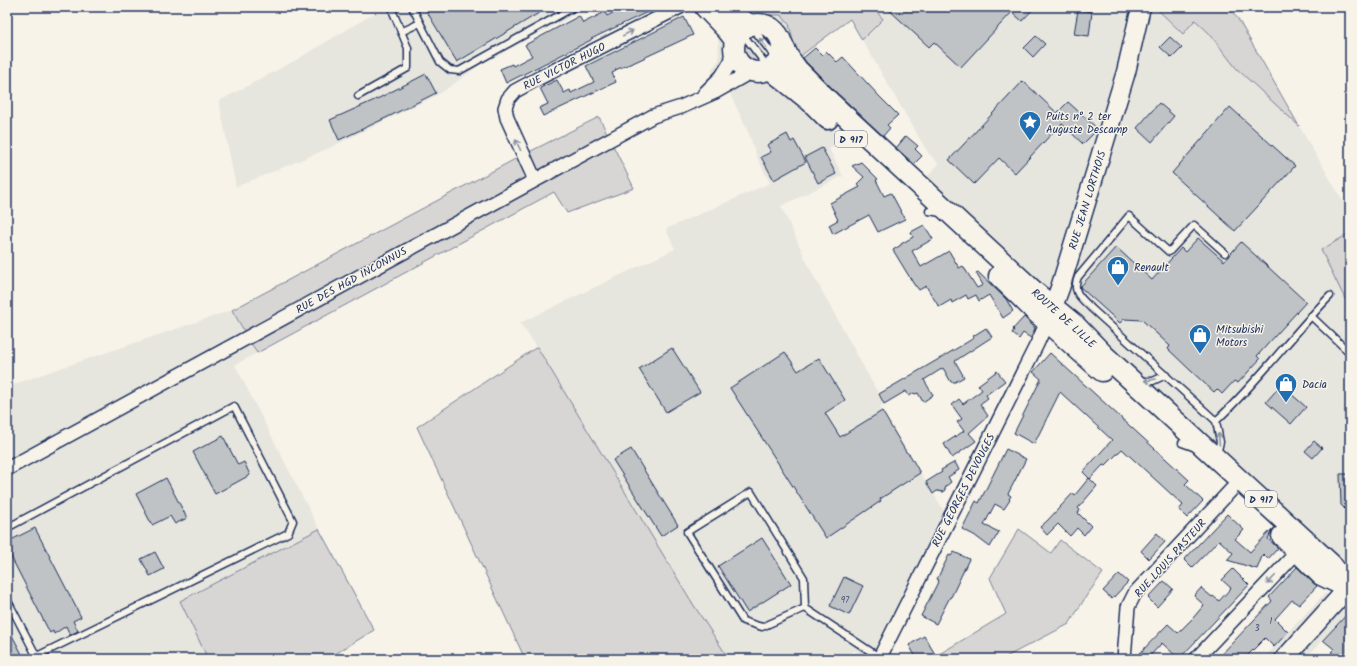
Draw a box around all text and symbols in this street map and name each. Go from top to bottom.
one-way arrow [622,29,634,36]
street label: RUE VICTOR HUGO [520,38,609,95]
one-way arrow [759,38,767,49]
place label: Puits n° 2 ter Auguste Descamp [1046,108,1128,139]
place icon: Puits n° 2 ter Auguste Descamp [1017,109,1043,142]
road number: D 917 [835,131,867,147]
one-way arrow [514,139,521,151]
street label: RUE JEAN LORTHOIS [1064,149,1112,252]
street label: RUE DES HGD INCONNUS [293,243,411,319]
shop icon: Renault [1105,254,1131,287]
place label: Renault [1134,259,1169,277]
street label: ROUTE DE LILLE [1027,285,1100,353]
place label: Mitsubishi Motors [1216,321,1264,352]
shop icon: Mitsubishi Motors [1187,322,1213,355]
shop icon: Dacia [1273,371,1299,404]
one-way arrow [1144,376,1157,384]
place label: Dacia [1302,376,1327,394]
street label: RUE GEORGES DEVOUGES [927,430,1000,550]
one-way arrow [1215,433,1222,446]
road number: D 917 [1245,491,1277,507]
street label: RUE LOUIS PASTEUR [1130,515,1211,602]
one-way arrow [1267,575,1276,585]
house number: 97 [841,593,850,608]
house number: 1 [1270,614,1273,629]
house number: 3 [1254,621,1260,636]

